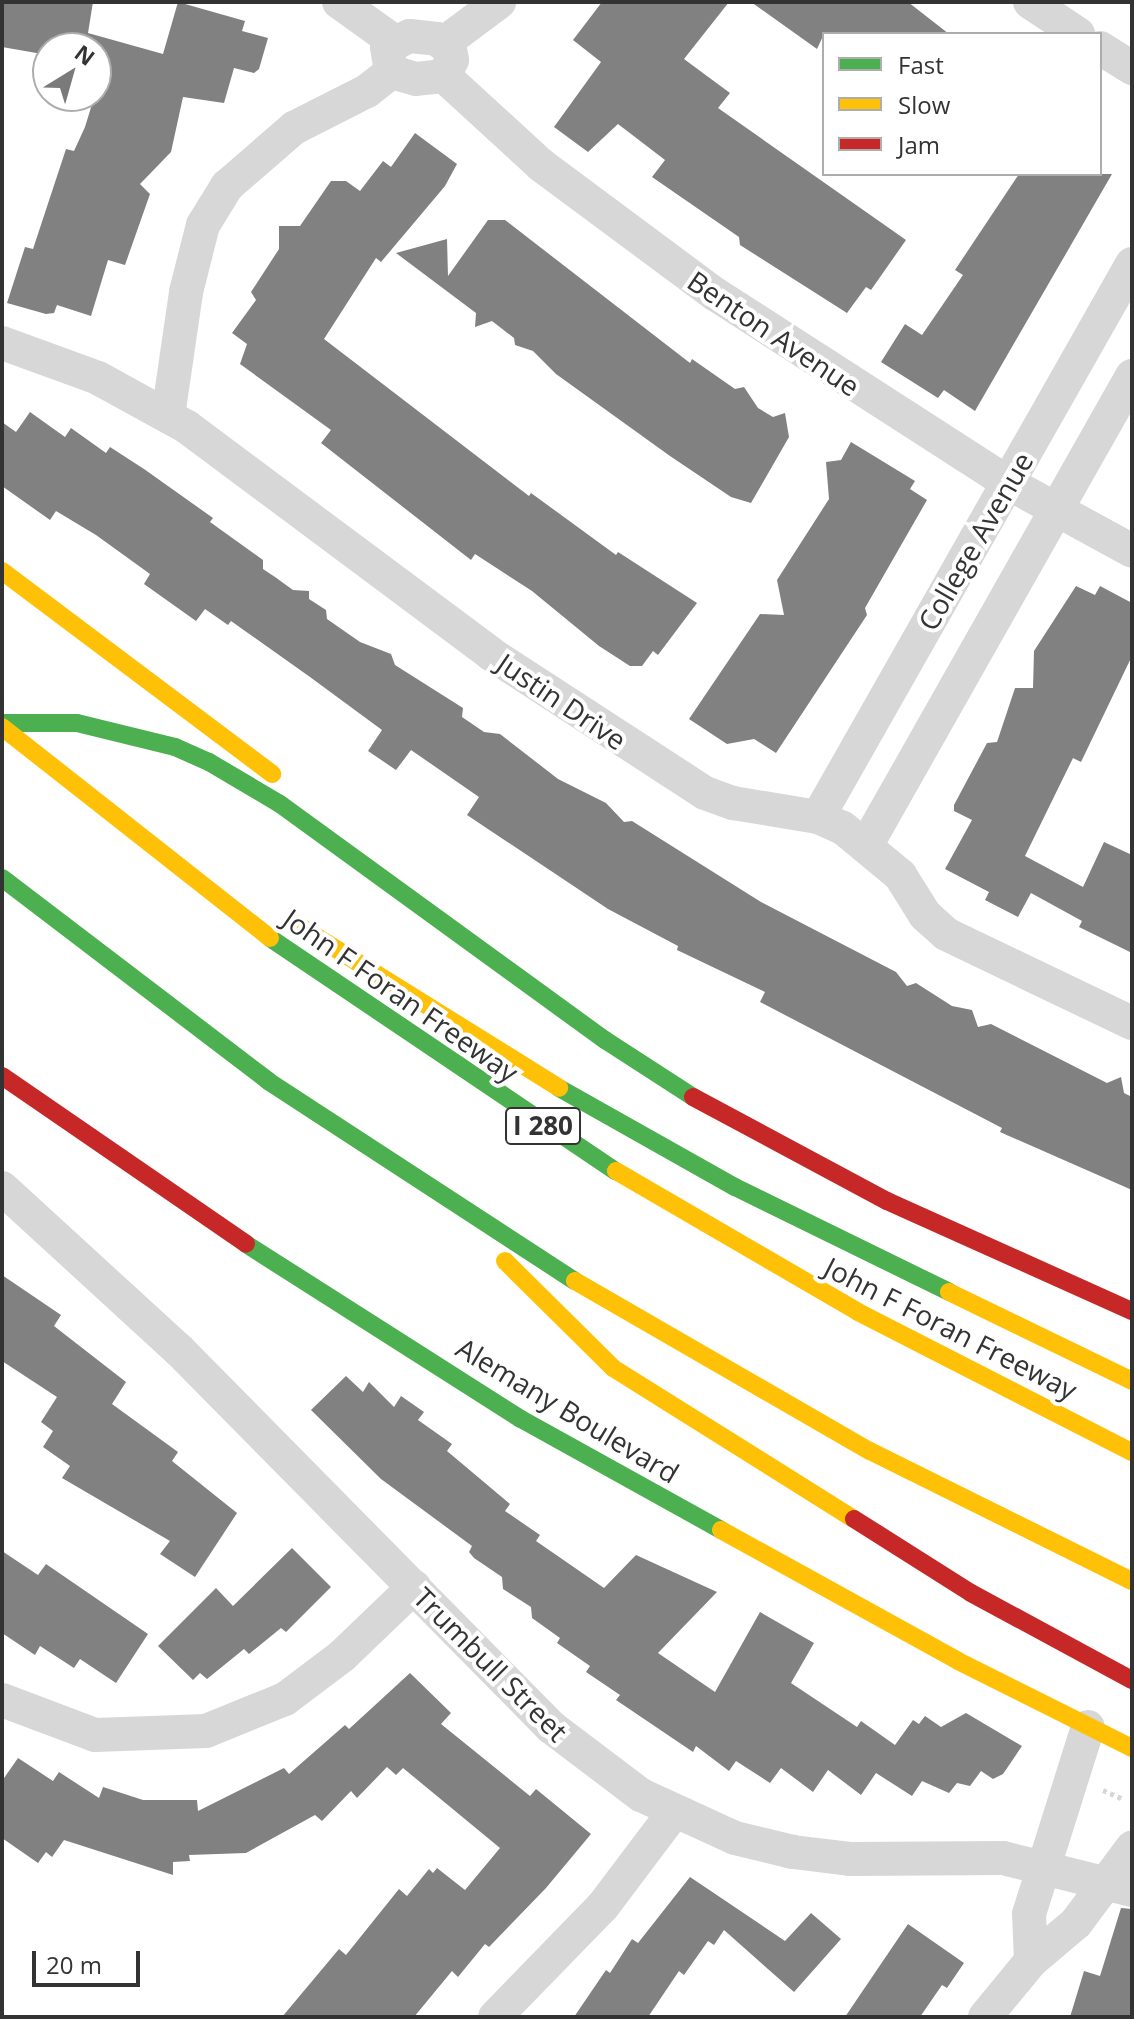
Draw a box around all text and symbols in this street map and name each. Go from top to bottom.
north arrow [32,32,112,112]
legend [822,32,1102,176]
text: N [69,37,101,72]
text: Fast [898,48,944,81]
text: Slow [898,88,950,121]
text: Jam [898,128,940,161]
street label: Benton Avenue [682,263,866,403]
street label: College Avenue [910,446,1040,636]
street label: Justin Drive [491,646,633,756]
street label: John F Foran Freeway [277,901,525,1089]
road number: I 280 [505,1104,581,1148]
street label: John F Foran Freeway [819,1250,1083,1406]
street label: Alemany Boulevard [451,1330,685,1490]
street label: Trumbull Street [407,1580,575,1748]
scale bar [36,1935,144,1985]
text: 20 m [46,1948,102,1981]

